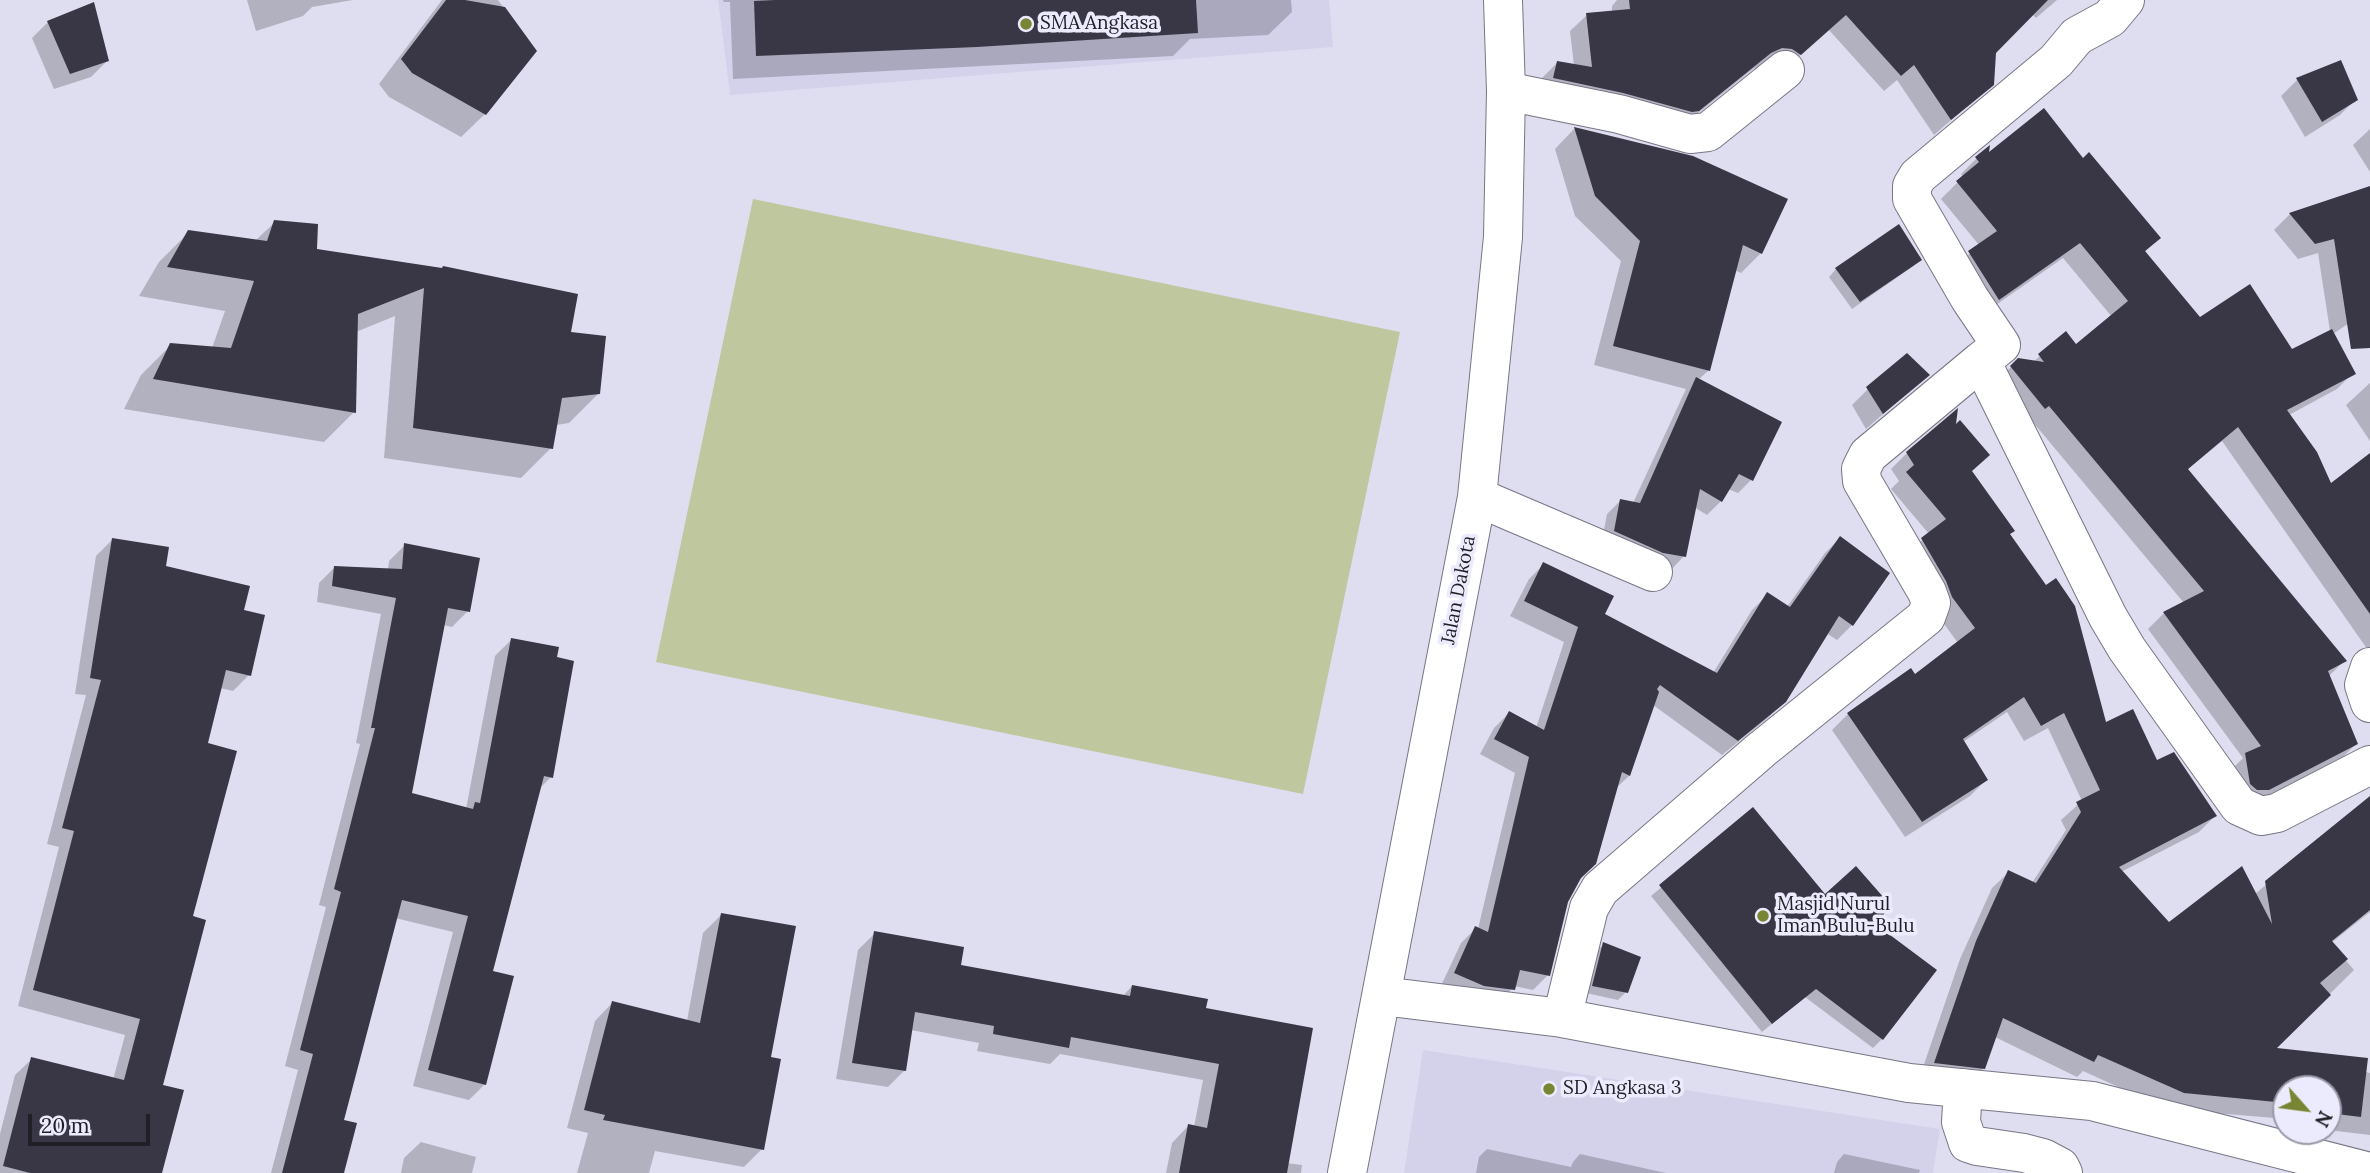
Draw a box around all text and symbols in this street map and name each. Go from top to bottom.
place label: SMA Angkasa [1040,13,1158,35]
marker: SMA Angkasa [1018,16,1034,32]
street label: Jalan Dakota [1437,534,1481,646]
place label: Masjid Nurul Iman Bulu-Bulu [1777,894,1915,938]
marker: Masjid Nurul Iman Bulu-Bulu [1755,908,1771,924]
north arrow [2272,1075,2342,1145]
place label: SD Angkasa 3 [1563,1078,1682,1100]
marker: SD Angkasa 3 [1541,1081,1557,1097]
scale bar [32,1100,154,1144]
text: N [2310,1107,2338,1131]
text: 20 m [41,1112,90,1139]

